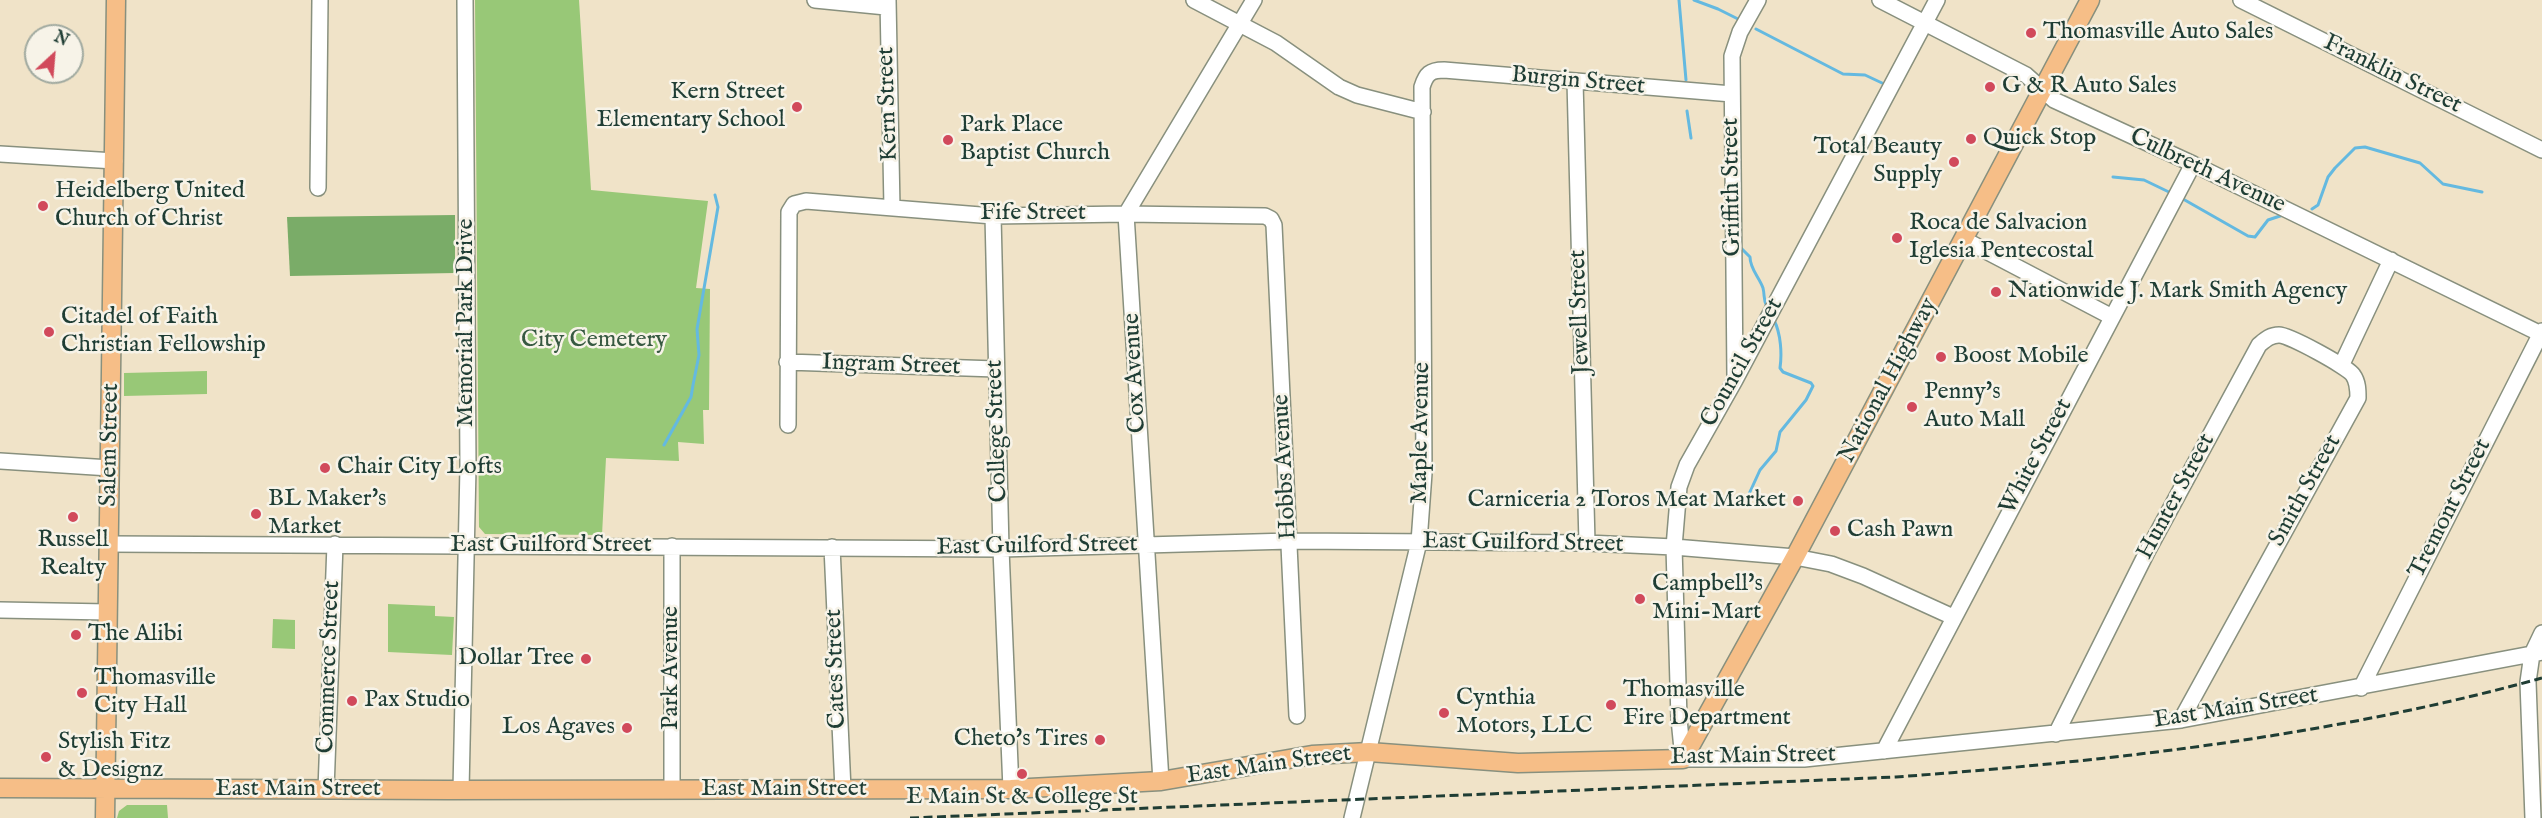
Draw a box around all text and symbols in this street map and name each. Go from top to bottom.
place label: Thomasville Auto Sales [2043,19,2274,47]
north arrow [24,24,84,84]
marker: Thomasville Auto Sales [2024,26,2038,40]
text: N [50,28,72,52]
street label: Franklin Street [2318,29,2466,121]
street label: Kern Street [873,46,905,162]
street label: Burgin Street [1510,62,1646,102]
place label: G & R Auto Sales [2002,73,2177,101]
place label: Kern Street Elementary School [597,79,785,135]
marker: G & R Auto Sales [1983,80,1997,94]
marker: Kern Street Elementary School [790,100,804,114]
place label: Park Place Baptist Church [960,112,1110,168]
street label: Griffith Street [1717,117,1749,257]
street label: Culbreth Avenue [2125,123,2289,221]
place label: Quick Stop [1983,125,2096,153]
marker: Quick Stop [1964,132,1978,146]
marker: Park Place Baptist Church [941,133,955,147]
place label: Total Beauty Supply [1814,134,1942,190]
marker: Total Beauty Supply [1947,155,1961,169]
place label: Heidelberg United Church of Christ [55,178,245,234]
marker: Heidelberg United Church of Christ [36,199,50,213]
street label: Fife Street [980,200,1086,228]
place label: Roca de Salvacion Iglesia Pentecostal [1909,210,2094,266]
street label: Memorial Park Drive [453,219,481,427]
marker: Roca de Salvacion Iglesia Pentecostal [1890,231,1904,245]
street label: Jewell Street [1564,249,1598,375]
place label: Nationwide J. Mark Smith Agency [2008,278,2347,306]
marker: Nationwide J. Mark Smith Agency [1989,285,2003,299]
street label: Council Street [1696,293,1790,433]
street label: National Highway [1833,293,1945,469]
place label: Citadel of Faith Christian Fellowship [61,304,266,360]
street label: Cox Avenue [1118,312,1154,434]
marker: Citadel of Faith Christian Fellowship [42,325,56,339]
park label: City Cemetery [521,327,667,355]
place label: Boost Mobile [1953,343,2089,371]
street label: Ingram Street [821,349,961,383]
marker: Boost Mobile [1934,350,1948,364]
street label: College Street [981,359,1015,503]
street label: Maple Avenue [1406,362,1438,504]
place label: Penny's Auto Mall [1924,379,2025,435]
street label: Salem Street [96,383,126,507]
street label: Hobbs Avenue [1268,393,1304,541]
street label: White Street [1994,394,2080,520]
marker: Penny's Auto Mall [1905,400,1919,414]
street label: Hunter Street [2132,429,2222,565]
street label: Smith Street [2264,430,2348,552]
street label: Tremont Street [2404,434,2498,584]
place label: Chair City Lofts [337,454,502,482]
marker: Chair City Lofts [318,461,332,475]
place label: BL Maker's Market [268,486,387,542]
place label: Carniceria 2 Toros Meat Market [1467,487,1786,515]
marker: Carniceria 2 Toros Meat Market [1791,494,1805,508]
marker: BL Maker's Market [249,507,263,521]
marker: Russell Realty [66,510,80,524]
place label: Cash Pawn [1847,517,1953,545]
marker: Cash Pawn [1828,524,1842,538]
place label: Russell Realty [37,527,109,583]
street label: East Guilford Street [1422,528,1624,560]
street label: East Guilford Street [936,531,1138,563]
street label: East Guilford Street [450,532,652,560]
place label: Campbell's Mini-Mart [1652,571,1763,627]
street label: Commerce Street [313,580,347,754]
marker: Campbell's Mini-Mart [1633,592,1647,606]
street label: Park Avenue [658,606,686,730]
street label: Cates Street [821,608,853,730]
place label: The Alibi [88,621,183,649]
marker: The Alibi [69,628,83,642]
place label: Dollar Tree [458,645,574,673]
marker: Dollar Tree [579,652,593,666]
place label: Thomasville City Hall [94,665,216,721]
place label: Thomasville Fire Department [1623,677,1791,733]
street label: East Main Street [2152,682,2320,736]
place label: Cynthia Motors, LLC [1456,685,1592,741]
marker: Thomasville City Hall [75,686,89,700]
place label: Pax Studio [364,687,470,715]
marker: Pax Studio [345,694,359,708]
marker: Thomasville Fire Department [1604,698,1618,712]
marker: Cynthia Motors, LLC [1437,706,1451,720]
place label: Los Agaves [502,714,615,742]
marker: Los Agaves [620,721,634,735]
place label: Cheto's Tires [954,726,1088,754]
place label: Stylish Fitz & Designz [58,729,170,785]
marker: Cheto's Tires [1093,733,1107,747]
street label: East Main Street [1185,740,1353,792]
street label: East Main Street [1670,741,1836,773]
marker: Stylish Fitz & Designz [39,750,53,764]
marker: E Main St & College St [1015,767,1029,781]
street label: East Main Street [215,776,381,804]
street label: East Main Street [701,776,867,804]
place label: E Main St & College St [906,784,1138,812]

